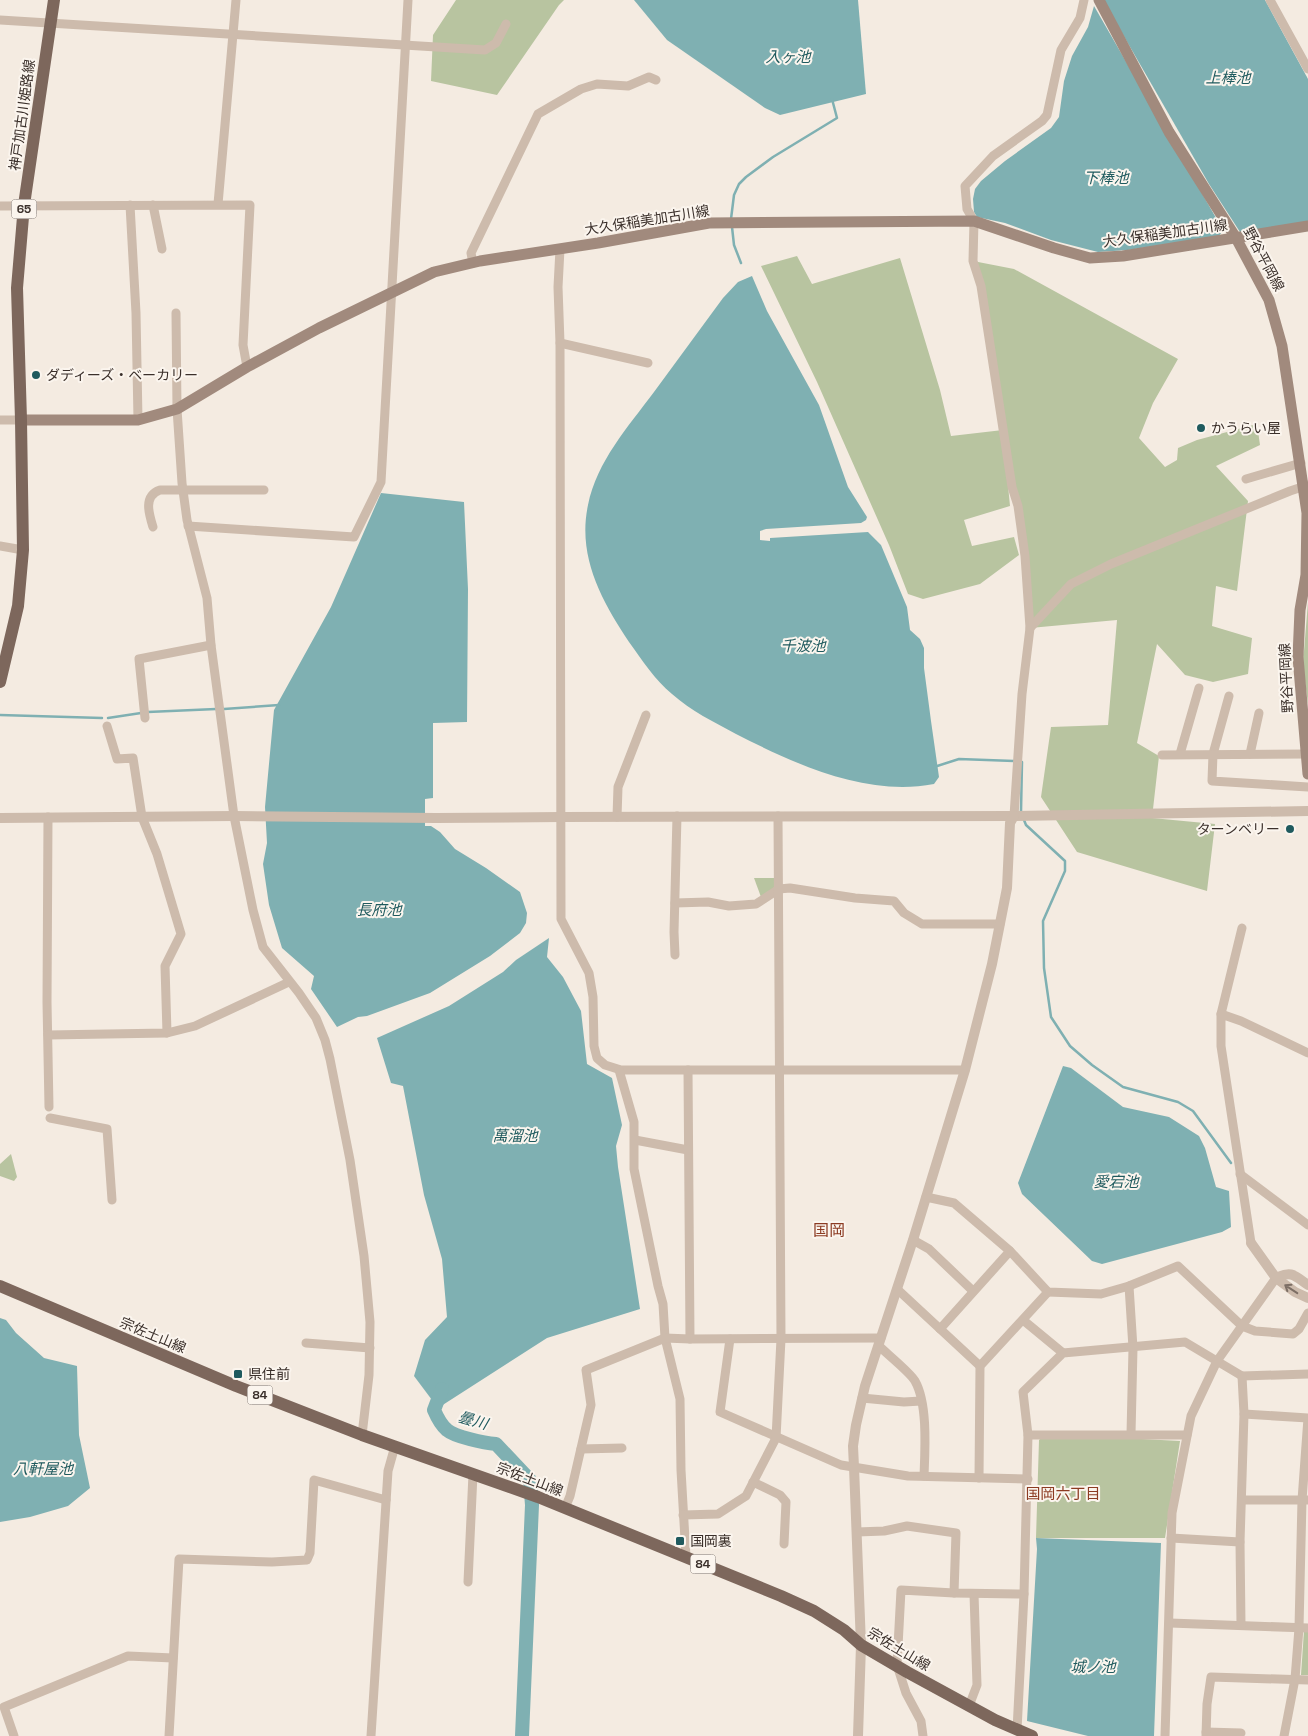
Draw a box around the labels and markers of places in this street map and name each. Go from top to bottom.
place label: ダディーズ・ベーカリー [46,366,198,384]
marker: ダディーズ・ベーカリー [30,369,42,381]
place label: かうらい屋 [1211,419,1281,437]
marker: かうらい屋 [1195,422,1207,434]
place label: ターンベリー [1197,820,1280,838]
marker: ターンベリー [1284,823,1296,835]
place label: 県住前 [248,1365,290,1383]
marker: 県住前 [232,1368,244,1380]
place label: 国岡裏 [690,1532,732,1550]
marker: 国岡裏 [674,1535,686,1547]

